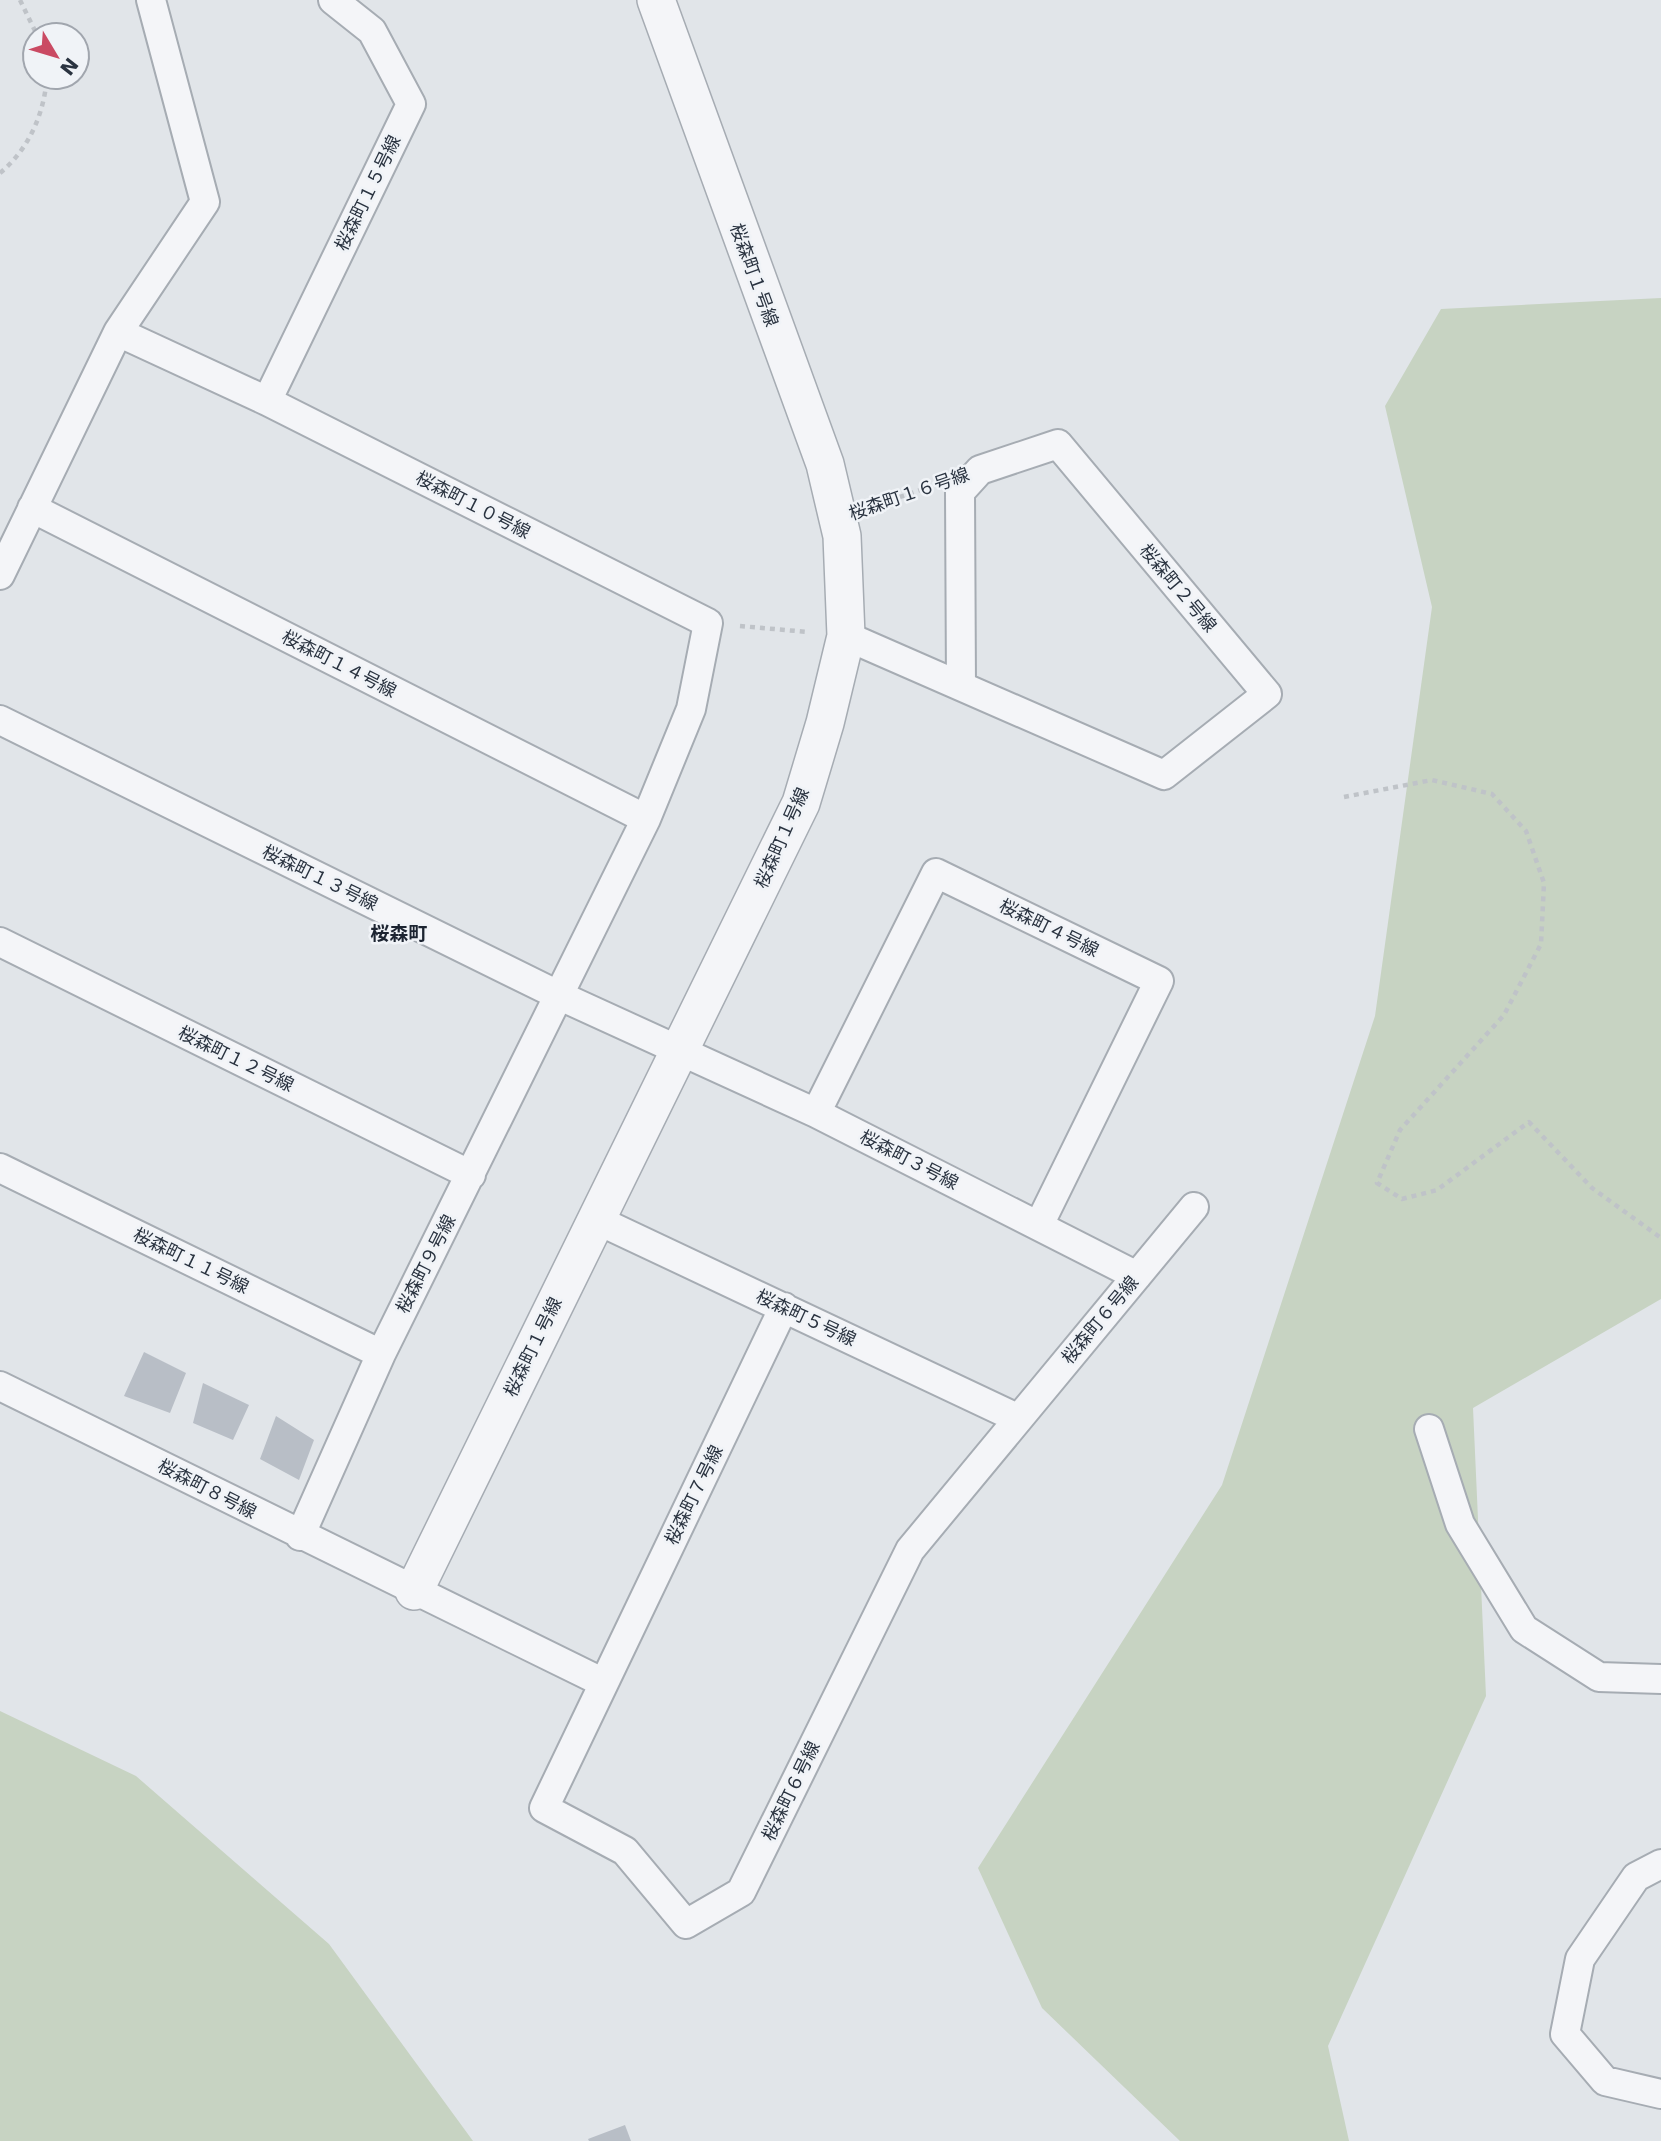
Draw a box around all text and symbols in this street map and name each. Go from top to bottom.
north arrow [21,21,91,91]
text: N [56,53,83,80]
street label: 桜森町１５号線 [330,132,405,254]
street label: 桜森町１号線 [726,220,783,329]
street label: 桜森町１６号線 [846,463,972,524]
street label: 桜森町１０号線 [412,467,534,543]
street label: 桜森町２号線 [1136,540,1221,636]
street label: 桜森町１４号線 [278,626,400,702]
street label: 桜森町１号線 [750,784,813,891]
street label: 桜森町１３号線 [259,840,381,915]
street label: 桜森町４号線 [996,894,1102,961]
district label: 桜森町 [370,922,428,944]
street label: 桜森町１２号線 [175,1021,297,1096]
street label: 桜森町３号線 [856,1126,962,1193]
street label: 桜森町９号線 [392,1211,459,1317]
street label: 桜森町１１号線 [130,1223,252,1298]
street label: 桜森町６号線 [1057,1272,1142,1368]
street label: 桜森町５号線 [753,1285,860,1350]
street label: 桜森町１号線 [499,1294,566,1400]
street label: 桜森町７号線 [660,1442,727,1548]
street label: 桜森町８号線 [154,1455,260,1522]
street label: 桜森町６号線 [757,1738,824,1844]

